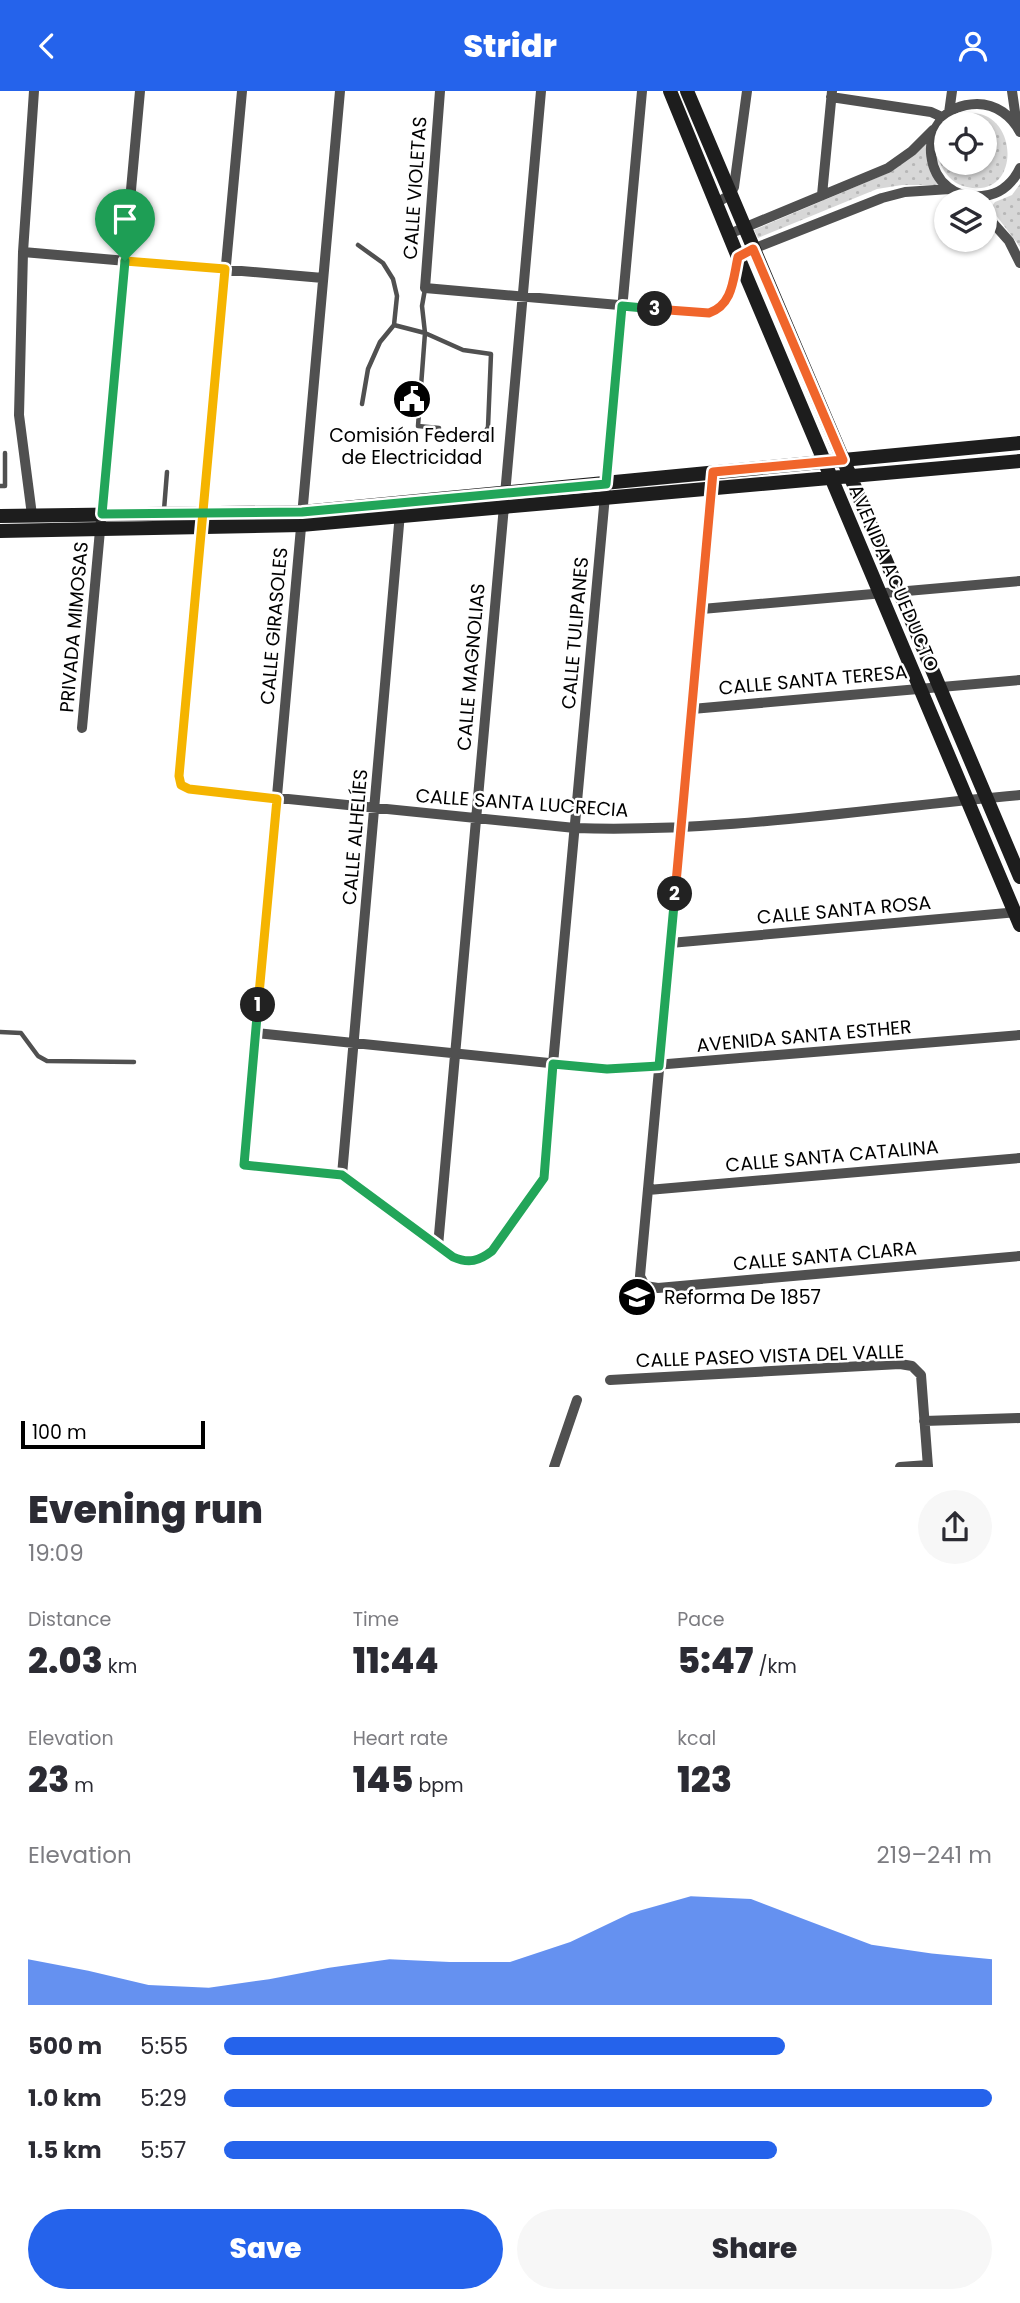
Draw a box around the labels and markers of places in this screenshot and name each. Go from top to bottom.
pin [95,189,155,261]
pin: 3 [638,291,672,326]
public building icon: Comisión Federal de Electricidad [391,378,433,420]
place label: Comisión Federal de Electricidad [329,422,495,471]
pin: 2 [658,877,692,911]
pin: 1 [240,988,276,1023]
school or university icon: Reforma De 1857 [616,1276,658,1318]
place label: Reforma De 1857 [664,1284,821,1311]

